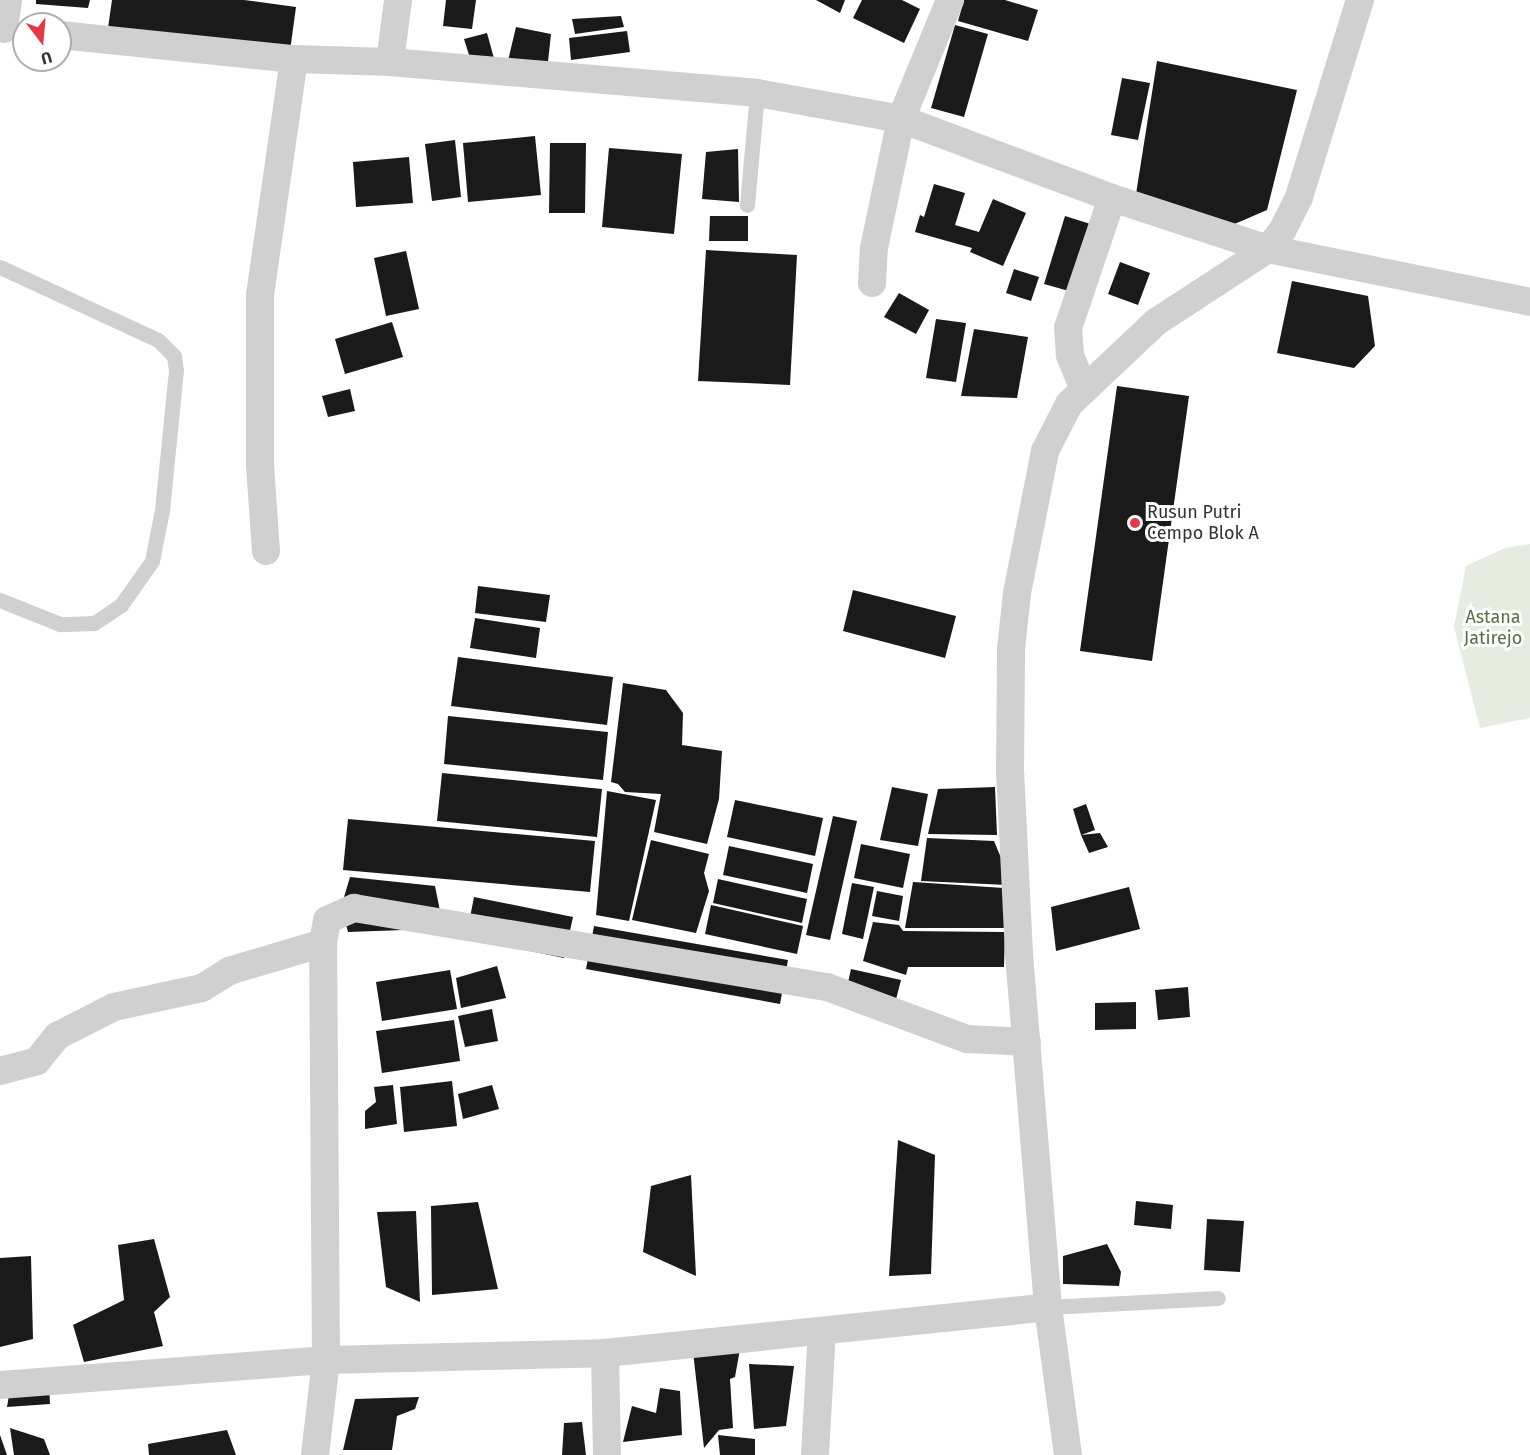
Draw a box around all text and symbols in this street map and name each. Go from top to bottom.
north arrow [12,12,72,72]
text: U [39,47,54,68]
place label: Rusun Putri Cempo Blok A [1147,502,1259,544]
marker: Rusun Putri Cempo Blok A [1128,516,1142,530]
park label: Astana Jatirejo [1464,607,1522,650]

